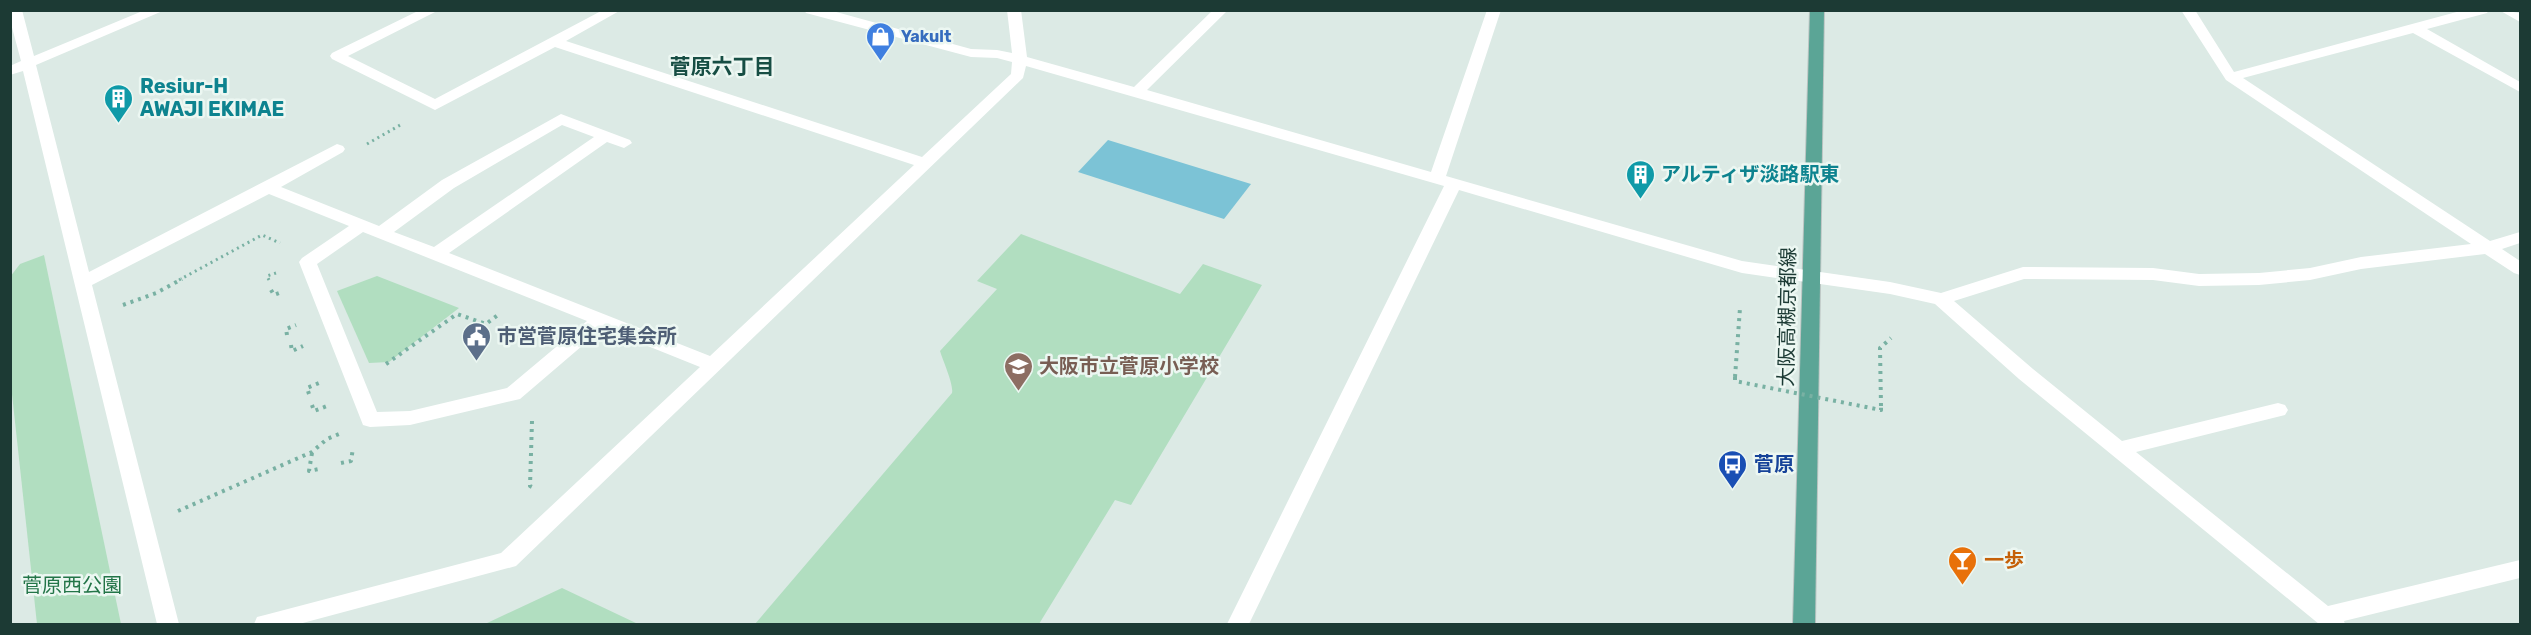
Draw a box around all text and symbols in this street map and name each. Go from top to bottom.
shop icon: Yakult [864,20,896,62]
place label: Yakult [901,27,952,46]
district label: 菅原六丁目 [670,54,775,79]
place label: Resiur-H AWAJI EKIMAE [140,74,284,121]
building icon: Resiur-H AWAJI EKIMAE [103,82,135,124]
building icon: アルティザ淡路駅東 [1624,158,1656,200]
place label: アルティザ淡路駅東 [1661,162,1840,186]
street label: 大阪高槻京都線 [1774,247,1800,387]
public building icon: 市営菅原住宅集会所 [460,320,492,362]
place label: 市営菅原住宅集会所 [497,324,677,348]
school or university icon: 大阪市立菅原小学校 [1002,350,1034,392]
place label: 大阪市立菅原小学校 [1039,354,1219,378]
bus stop icon: 菅原 [1717,448,1749,490]
place label: 菅原 [1754,452,1794,476]
bar icon: 一歩 [1947,544,1979,586]
place label: 一歩 [1984,548,2024,572]
park label: 菅原西公園 [22,573,122,597]

